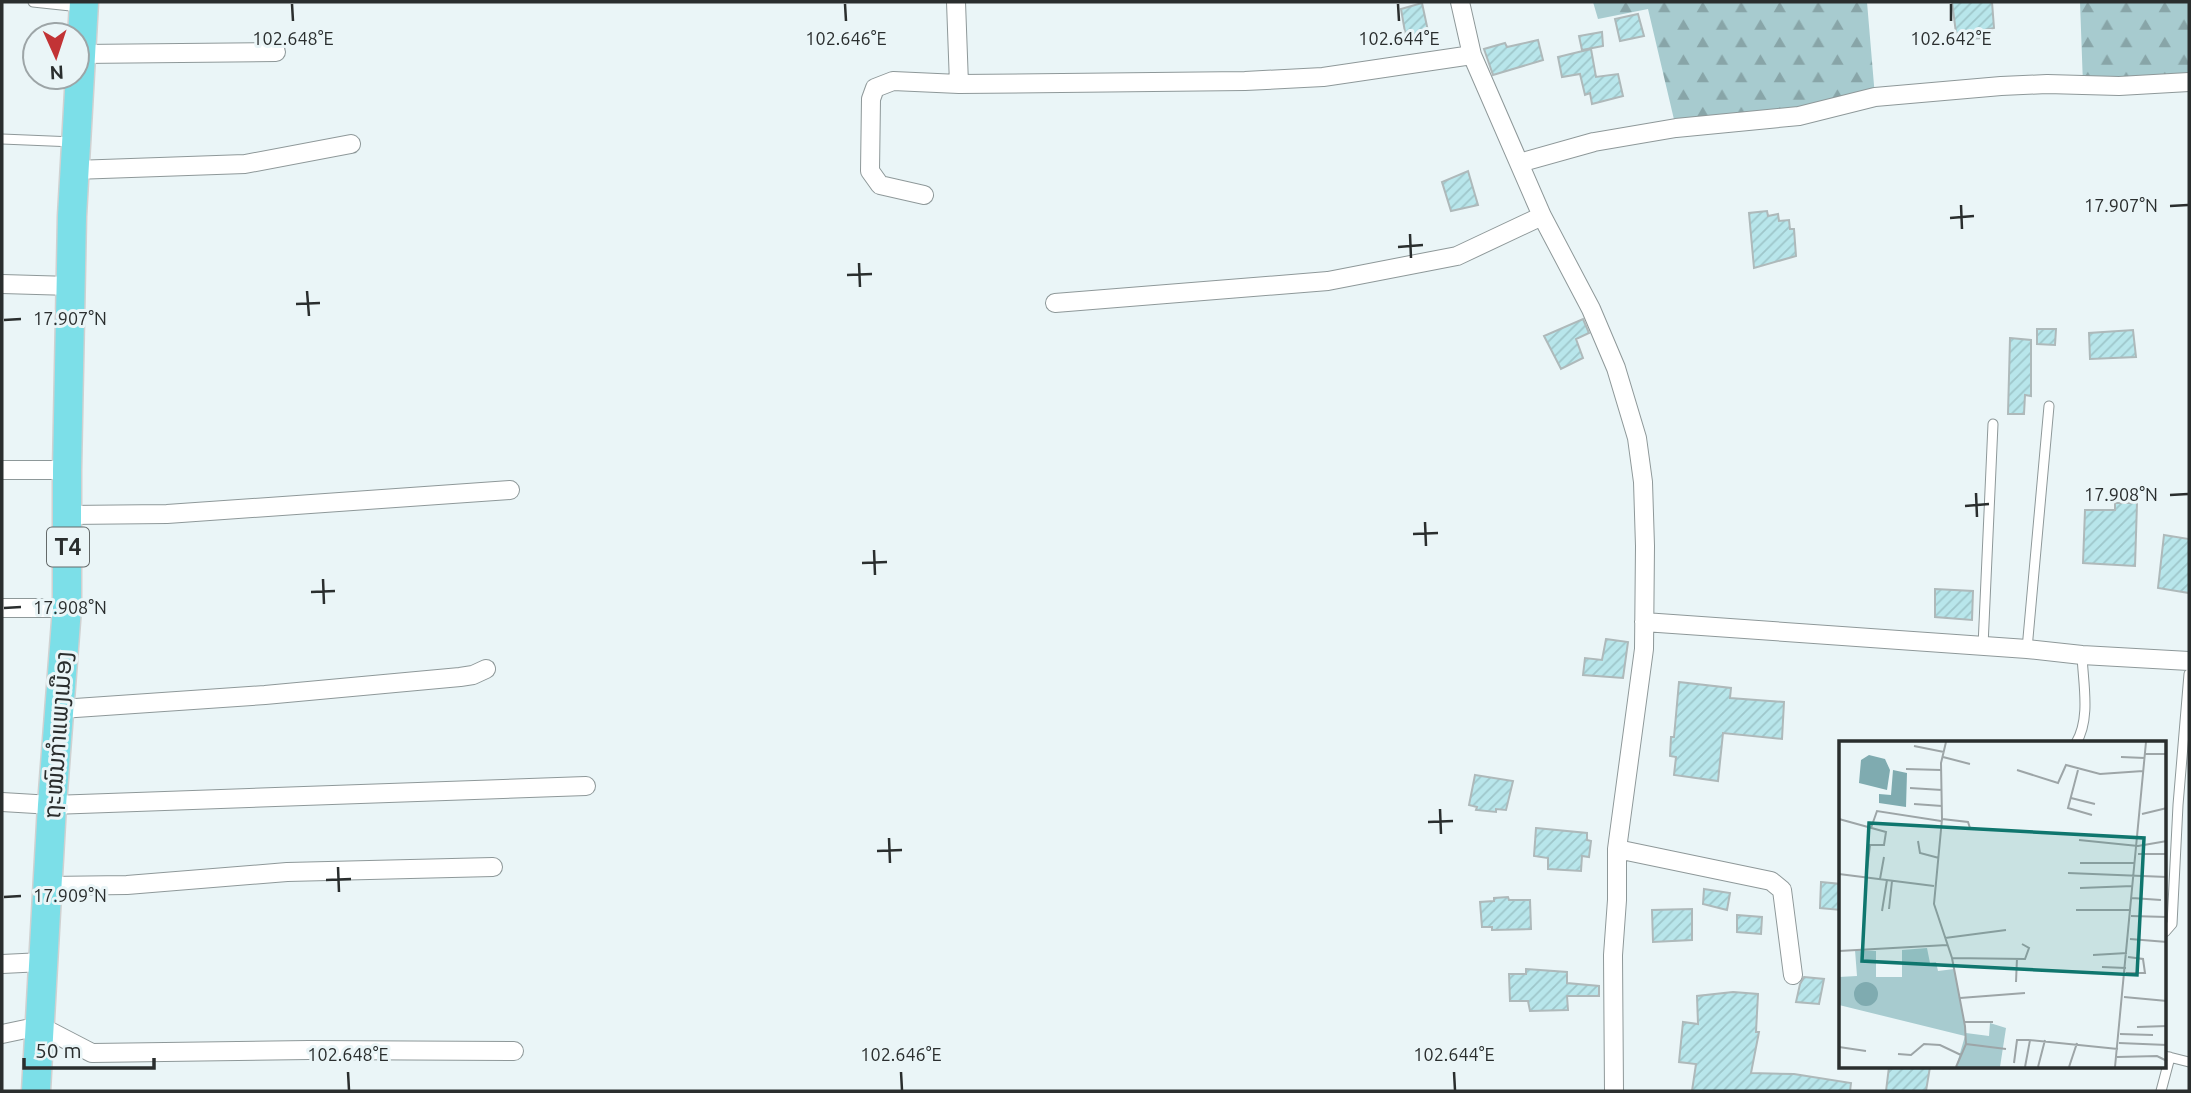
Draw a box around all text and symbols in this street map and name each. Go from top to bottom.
north arrow [21,21,91,91]
text: 102.648°E [252,28,334,48]
text: 102.646°E [805,28,887,48]
text: 102.644°E [1358,28,1440,48]
text: 102.642°E [1910,28,1992,48]
text: N [49,62,65,84]
text: 17.907°N [2084,195,2158,215]
text: 17.907°N [33,308,107,328]
text: 17.908°N [2084,484,2158,504]
road number: T4 [47,527,89,566]
text: 17.908°N [33,597,107,617]
street label: ຖະໜົນກຳແພງເມືອງ [38,650,77,820]
inset map [1839,741,2166,1068]
text: 17.909°N [33,885,107,905]
scale bar [24,1026,154,1070]
text: 50 m [35,1038,82,1062]
text: 102.648°E [307,1044,389,1064]
text: 102.646°E [860,1044,942,1064]
text: 102.644°E [1413,1044,1495,1064]

